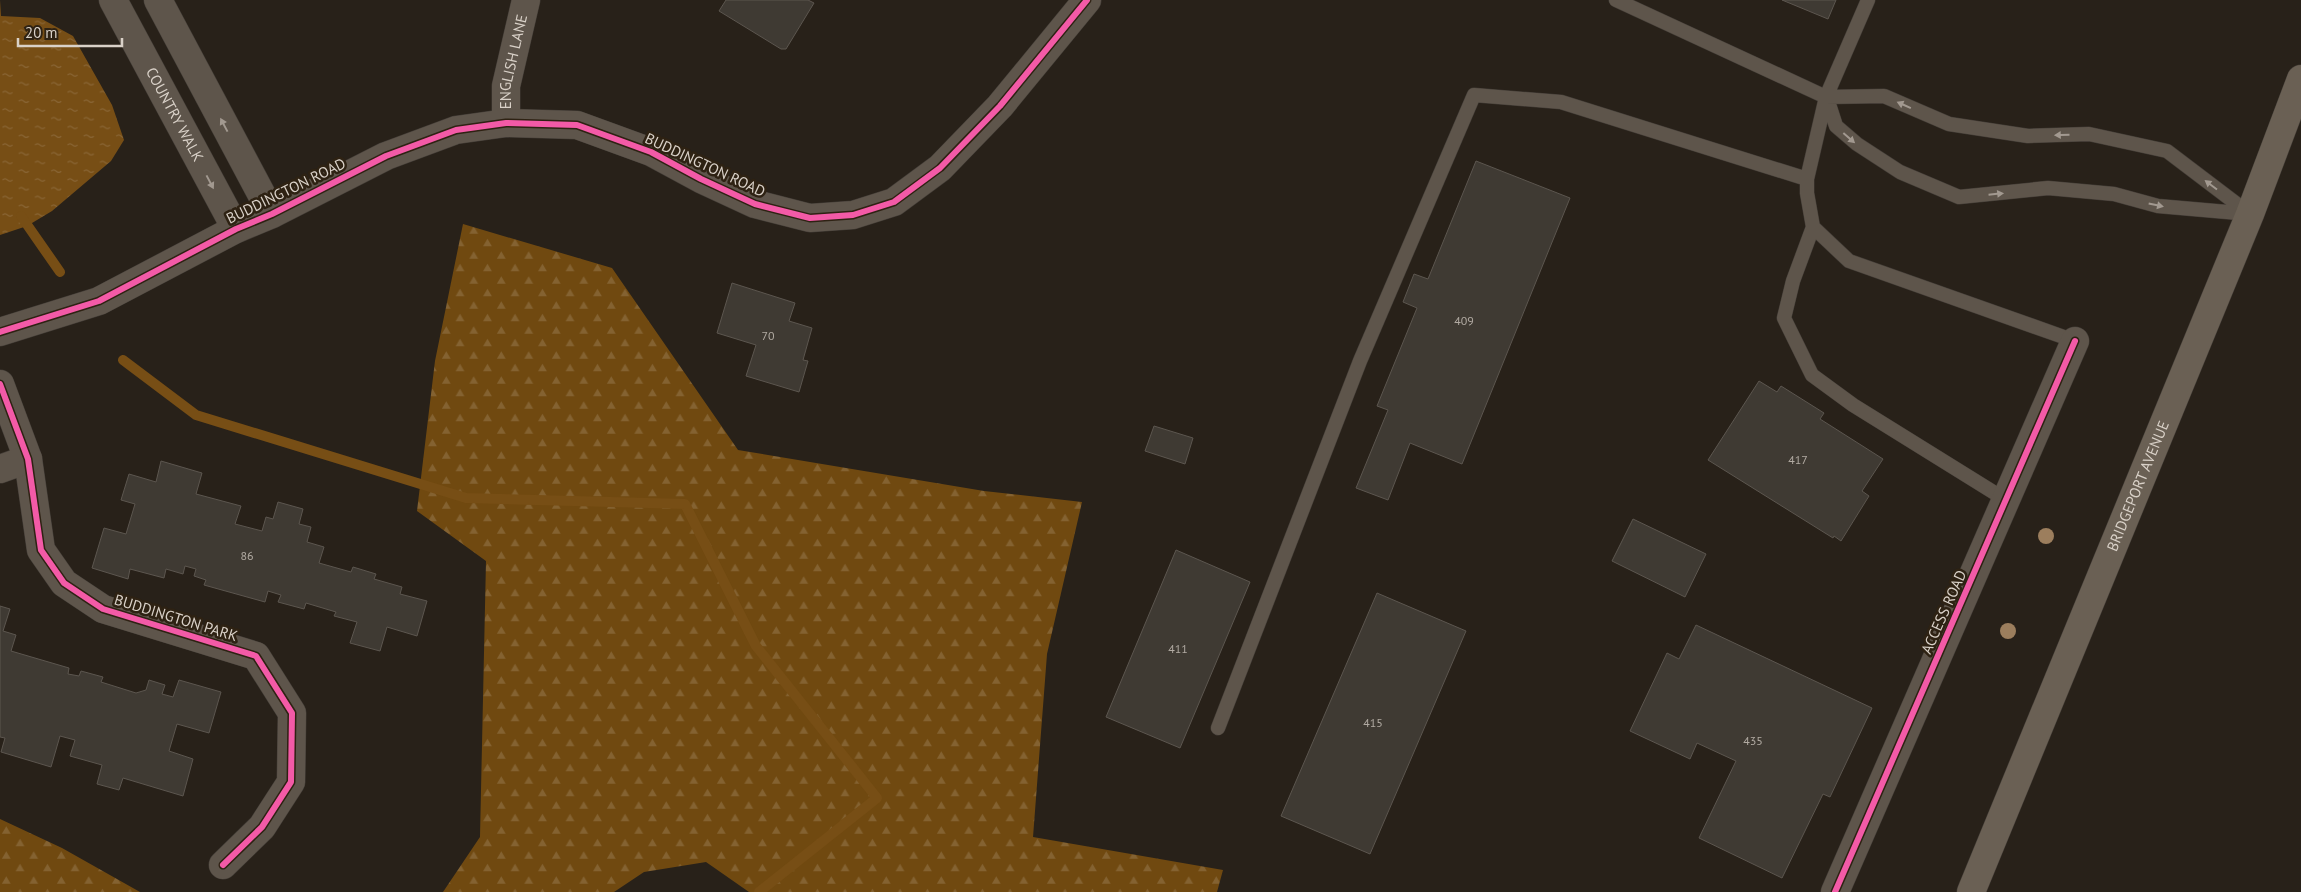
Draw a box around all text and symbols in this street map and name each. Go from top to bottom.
street label: ENGLISH LANE [496,12,531,109]
scale bar [18,15,121,47]
text: 20 m [25,23,58,42]
street label: COUNTRY WALK [142,64,208,165]
one-way arrow [1897,100,1911,108]
one-way arrow [220,118,228,132]
street label: BUDDINGTON ROAD [642,128,768,201]
one-way arrow [2054,131,2070,139]
one-way arrow [1843,132,1855,143]
street label: BUDDINGTON ROAD [223,153,349,228]
one-way arrow [206,175,214,189]
one-way arrow [2204,180,2218,190]
one-way arrow [1988,189,2004,197]
one-way arrow [2149,201,2164,209]
house number: 409 [1454,313,1474,328]
house number: 70 [761,328,775,343]
street label: BRIDGEPORT AVENUE [2102,418,2173,554]
house number: 417 [1788,452,1808,467]
house number: 86 [240,548,254,563]
street label: ACCESS ROAD [1917,567,1970,657]
street label: BUDDINGTON PARK [112,590,240,645]
house number: 411 [1168,641,1188,656]
house number: 415 [1363,715,1383,730]
house number: 435 [1743,733,1763,748]

